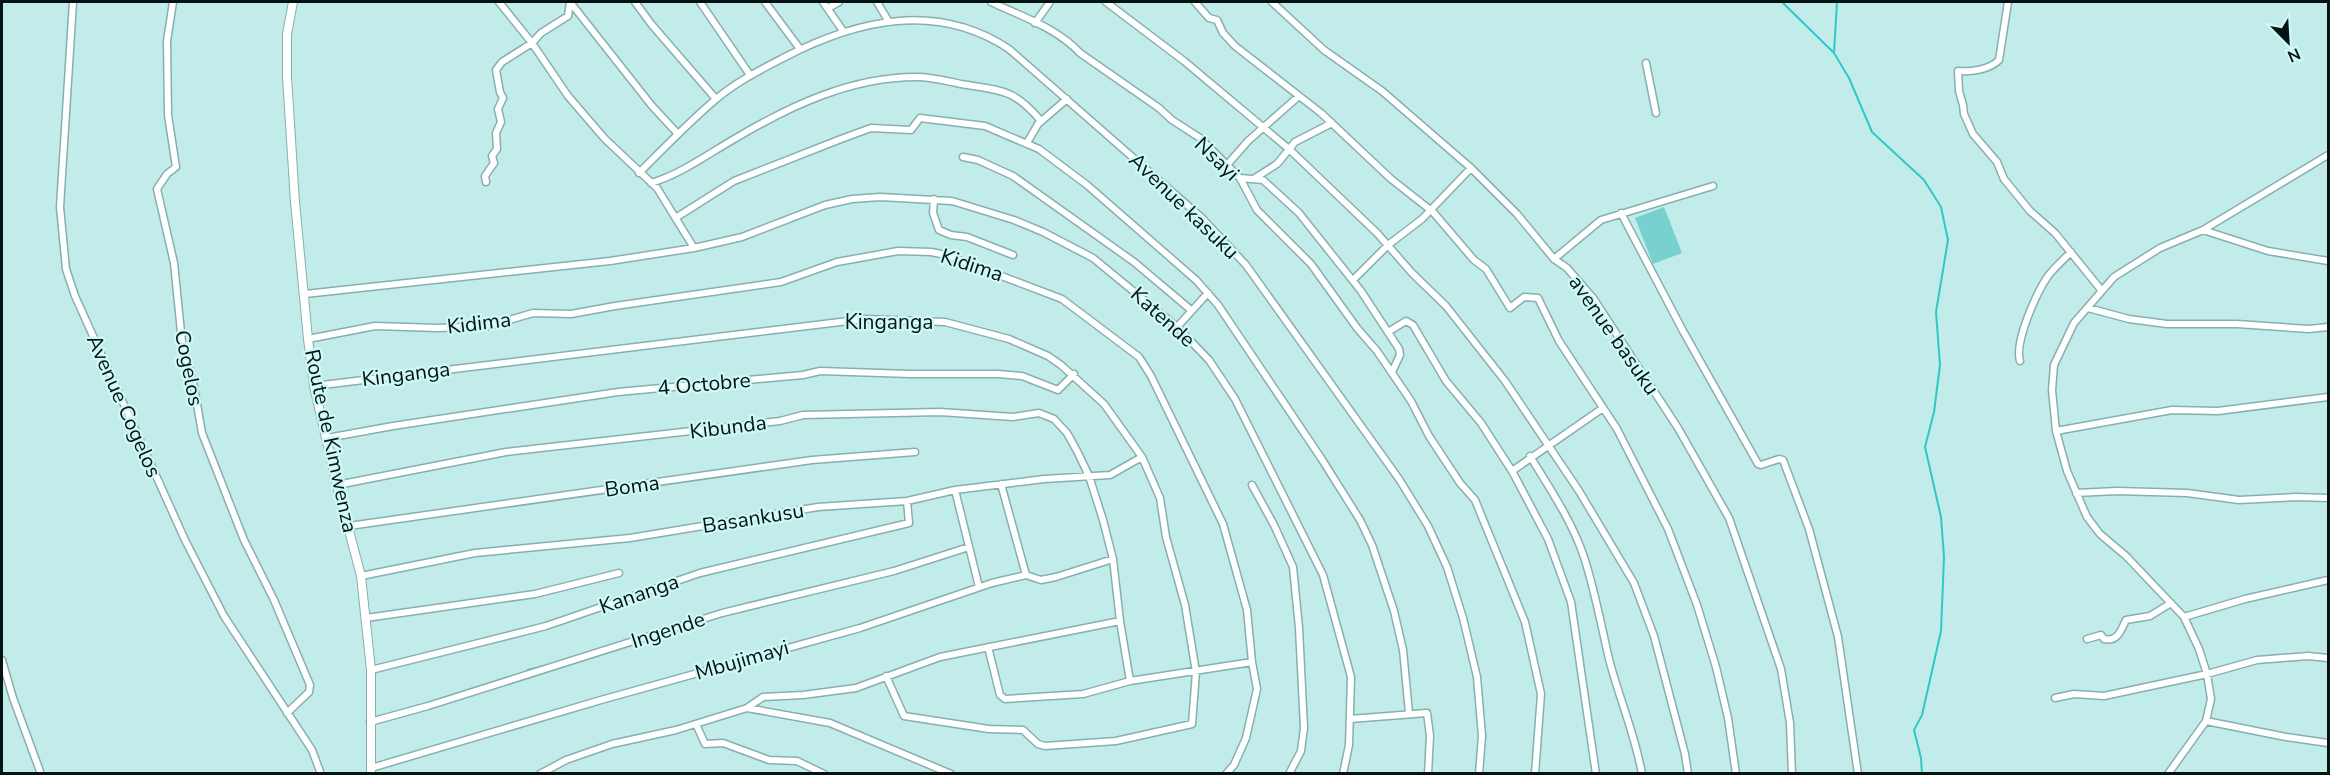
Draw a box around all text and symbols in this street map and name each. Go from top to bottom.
north arrow [2258,12,2318,72]
text: N [2284,42,2304,67]
street label: Nsayi [1188,131,1246,187]
street label: Avenue kasuku [1123,146,1245,266]
street label: Kidima [937,242,1007,288]
street label: avenue basuku [1562,269,1666,401]
street label: Katende [1125,280,1201,354]
street label: Kidima [445,305,513,341]
street label: Kinganga [845,308,933,336]
street label: Cogelos [168,328,210,408]
street label: Avenue Cogelos [80,330,168,482]
street label: Route de Kimwenza [298,347,364,535]
street label: Kinganga [360,355,452,393]
street label: 4 Octobre [656,366,752,402]
street label: Kibunda [688,408,768,446]
street label: Boma [603,468,661,504]
street label: Basankusu [700,496,806,540]
street label: Kananga [595,567,683,621]
street label: Ingende [627,605,709,655]
street label: Mbujimayi [692,633,792,687]

